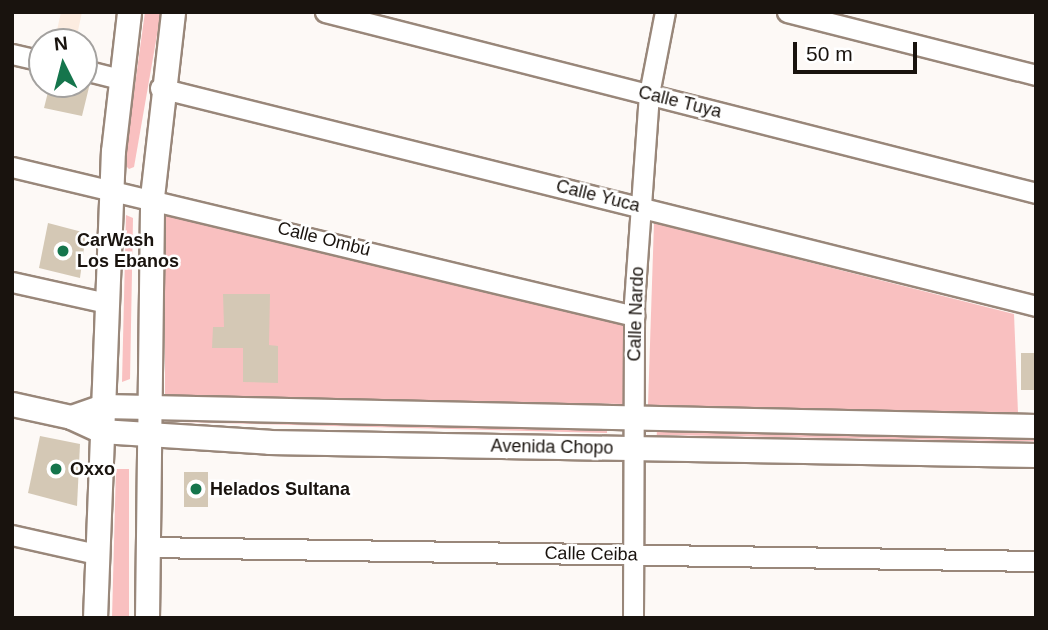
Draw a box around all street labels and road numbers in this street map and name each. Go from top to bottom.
street label: Calle Tuya [636,81,724,123]
street label: Calle Yuca [554,175,642,217]
street label: Calle Ombú [275,217,373,261]
street label: Calle Nardo [624,266,648,362]
street label: Avenida Chopo [490,435,614,459]
street label: Calle Ceiba [544,542,638,566]

